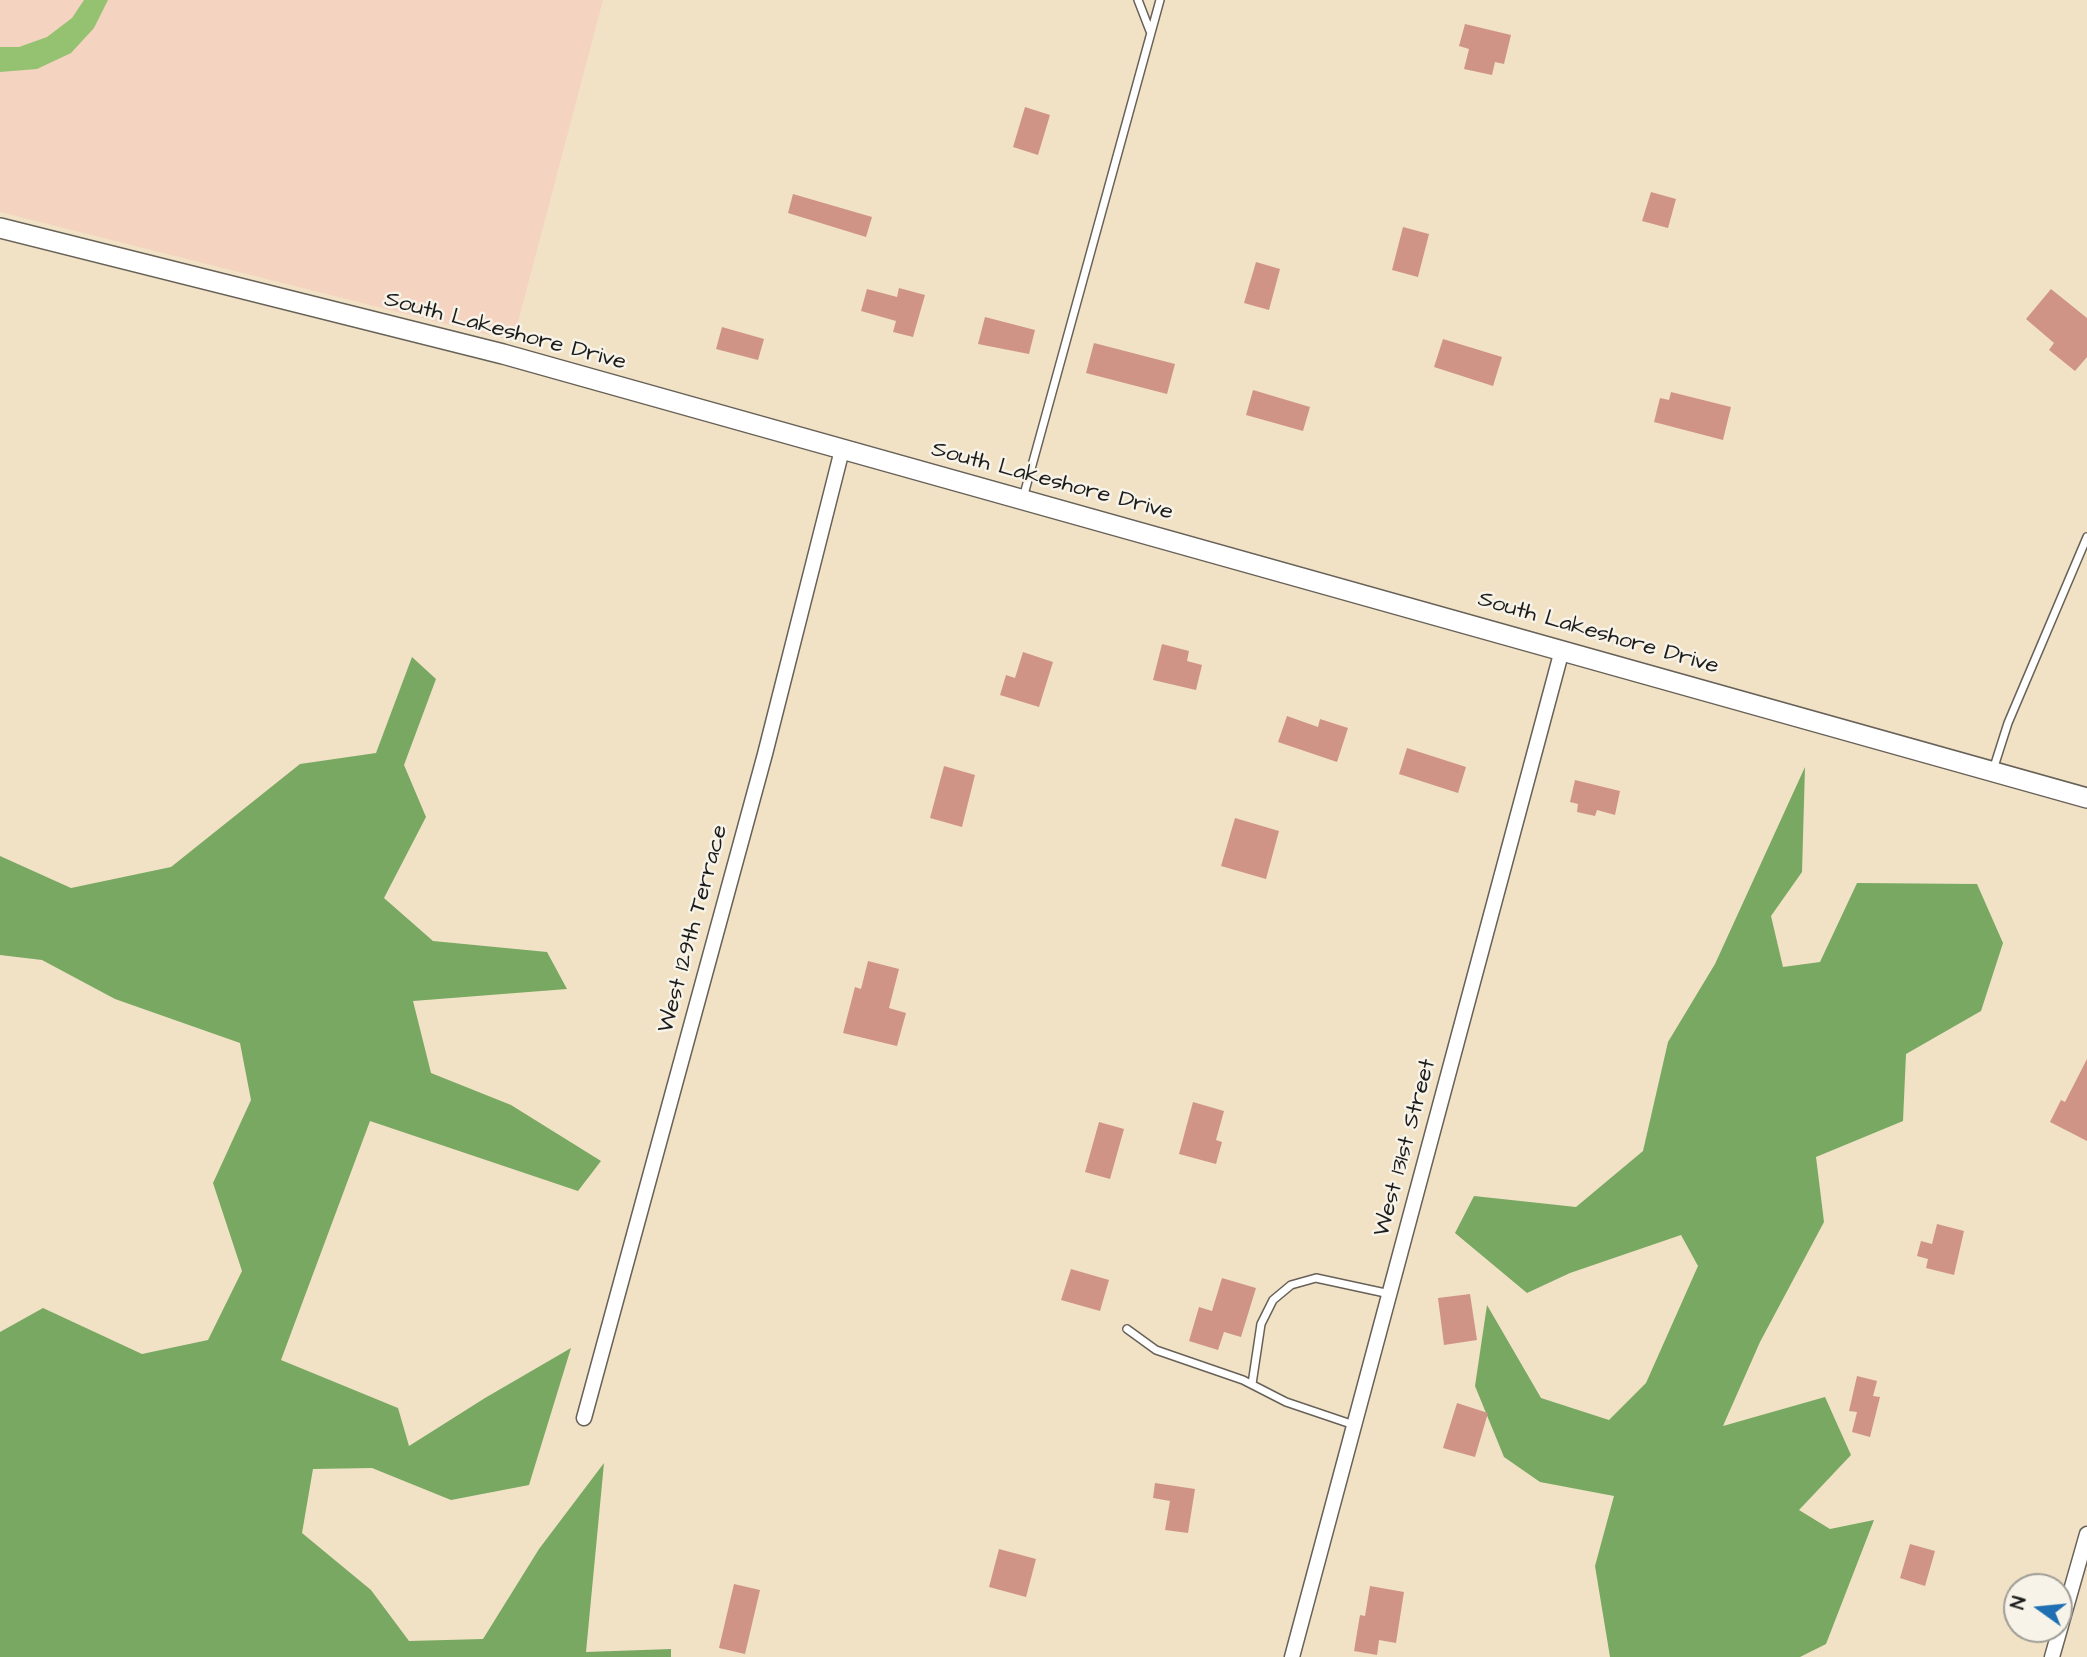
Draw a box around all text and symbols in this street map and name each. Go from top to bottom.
street label: South Lakeshore Drive [381,286,629,378]
street label: South Lakeshore Drive [928,436,1176,528]
street label: South Lakeshore Drive [1474,586,1722,682]
street label: West 129th Terrace [653,822,735,1036]
street label: West 131st Street [1369,1056,1443,1240]
north arrow [2003,1573,2073,1643]
text: N [2005,1594,2034,1612]

